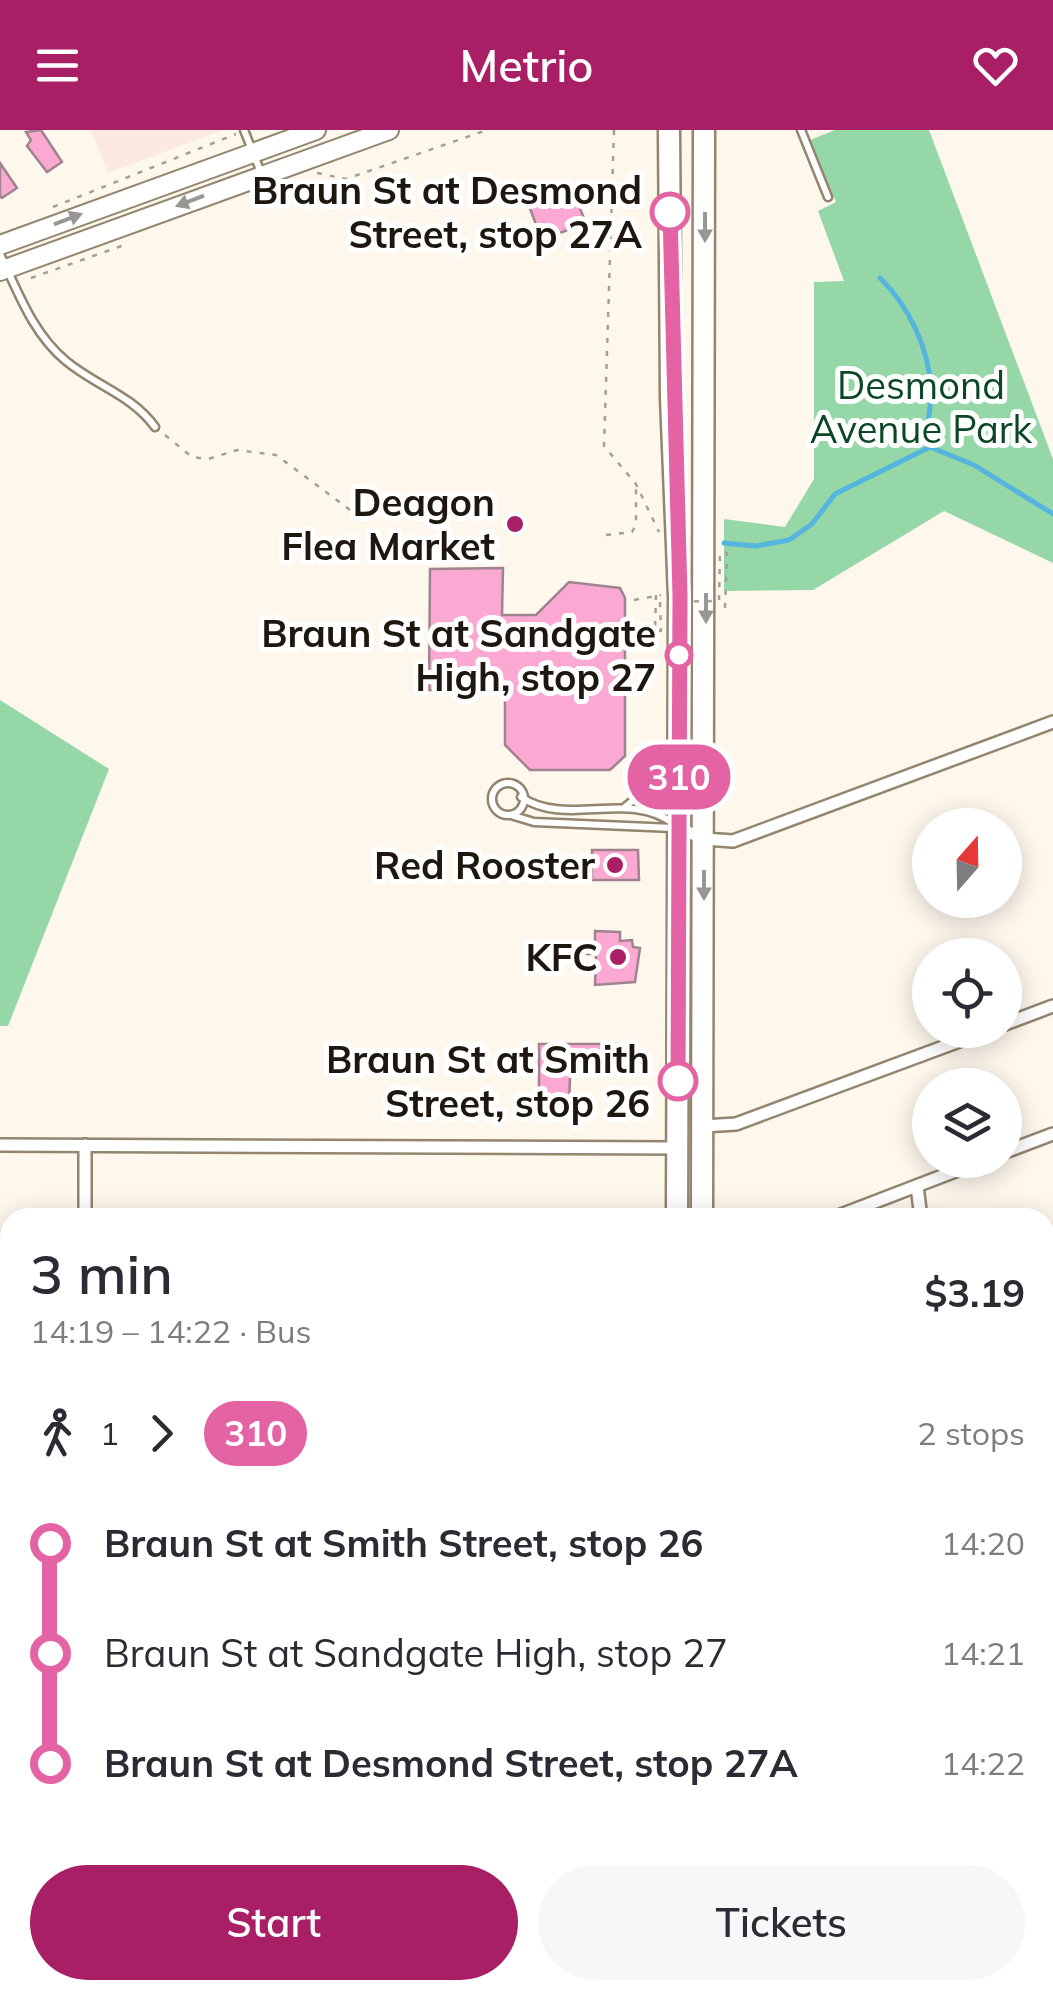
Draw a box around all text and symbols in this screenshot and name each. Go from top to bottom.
text: Metrio [459,37,594,93]
icon: menu [30,38,85,93]
icon: heart [968,38,1023,93]
place label: Braun St at Desmond Street, stop 27A [252,166,642,258]
marker: Braun St at Desmond Street, stop 27A [651,193,689,231]
one-way arrow [175,194,205,209]
one-way arrow [54,211,84,226]
one-way arrow [697,212,713,244]
park label: Desmond Avenue Park [810,361,1033,453]
place label: Deagon Flea Market [281,478,495,570]
marker: Deagon Flea Market [504,513,526,535]
one-way arrow [698,592,714,624]
place label: Braun St at Sandgate High, stop 27 [261,609,656,701]
marker: Braun St at Sandgate High, stop 27 [666,642,692,668]
line badge: 310 [622,744,736,810]
text: 310 [647,755,711,799]
north arrow [912,808,1022,918]
map controls [912,808,1022,1178]
place label: Red Rooster [374,841,595,889]
marker: Red Rooster [604,854,626,876]
one-way arrow [696,869,712,901]
place label: KFC [525,933,598,981]
button: locate [912,938,1022,1048]
marker: KFC [607,946,629,968]
place label: Braun St at Smith Street, stop 26 [326,1035,650,1127]
marker: Braun St at Smith Street, stop 26 [659,1062,697,1100]
button: layers [912,1068,1022,1178]
text: 3 min [30,1239,173,1308]
text: $3.19 [924,1269,1025,1317]
text: 14:19 – 14:22 · Bus [30,1311,311,1351]
icon: walk [30,1406,85,1461]
icon: forward [134,1406,189,1461]
text: 310 [224,1411,287,1455]
text: 1 [100,1413,119,1453]
text: 2 stops [917,1413,1025,1453]
text: Braun St at Smith Street, stop 26 [104,1519,703,1567]
text: 14:20 [941,1523,1025,1563]
text: Braun St at Sandgate High, stop 27 [104,1629,728,1677]
text: 14:21 [941,1633,1025,1673]
text: Braun St at Desmond Street, stop 27A [104,1739,798,1787]
text: 14:22 [941,1743,1025,1783]
button: Start [30,1865,518,1980]
button: Tickets [538,1865,1025,1980]

